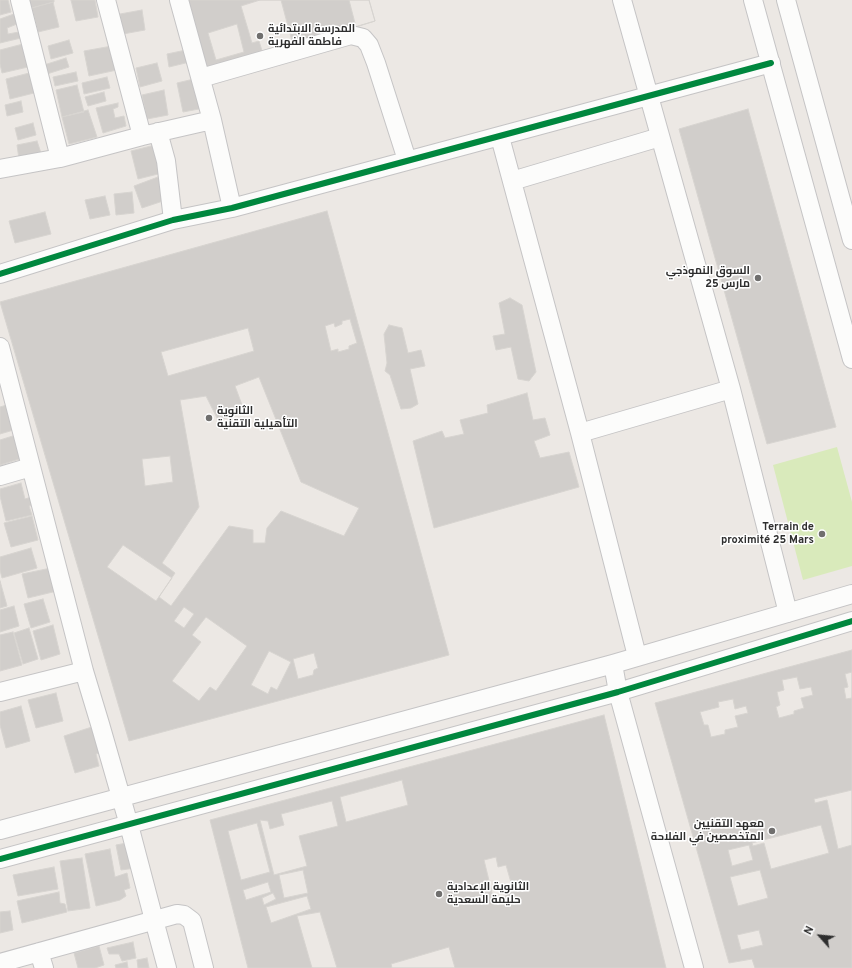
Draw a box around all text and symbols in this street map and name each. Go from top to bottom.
place label: المدرسة الابتدائية فاطمة الفهرية [268,23,355,49]
marker: المدرسة الابتدائية فاطمة الفهرية [255,31,265,41]
place label: السوق النموذجي 25 مارس [666,265,750,291]
marker: السوق النموذجي 25 مارس [753,273,763,283]
place label: الثانوية التأهيلية التقنية [217,405,298,431]
marker: الثانوية التأهيلية التقنية [204,413,214,423]
place label: Terrain de proximité 25 Mars [721,521,814,547]
marker: Terrain de proximité 25 Mars [817,529,827,539]
place label: معهد التقنيين المتخصصين في الفلاحة [651,818,764,844]
marker: معهد التقنيين المتخصصين في الفلاحة [767,826,777,836]
place label: الثانوية الإعدادية حليمة السعدية [447,881,529,907]
marker: الثانوية الإعدادية حليمة السعدية [434,889,444,899]
north arrow [800,916,840,956]
text: N [801,924,817,937]

